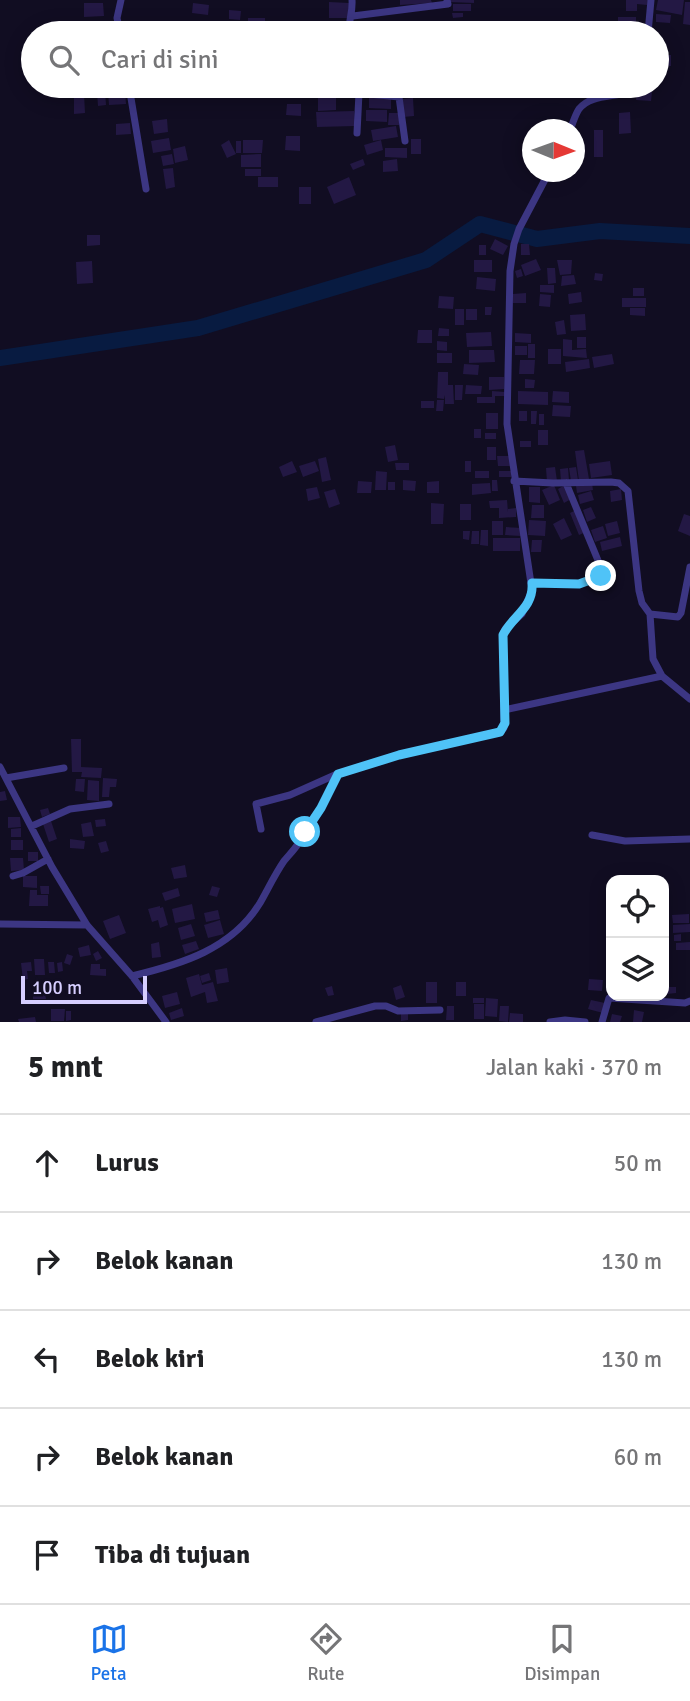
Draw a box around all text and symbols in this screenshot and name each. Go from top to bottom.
search box [21,21,669,98]
icon: search [45,41,83,79]
text: Cari di sini [101,44,219,76]
north arrow [522,119,585,182]
route end [585,560,616,591]
route start [289,816,320,847]
map controls [606,875,669,1001]
button: locate [606,875,669,938]
button: layers [606,938,669,1001]
scale bar [21,973,147,1005]
text: 100 m [32,976,82,1000]
text: 5 mnt [28,1049,103,1086]
text: Jalan kaki · 370 m [486,1053,662,1082]
icon: ahead [28,1144,66,1182]
text: Lurus [95,1147,159,1179]
text: 50 m [614,1149,662,1178]
icon: right [28,1242,66,1280]
text: Belok kanan [95,1245,233,1277]
text: 130 m [601,1247,662,1276]
icon: left [28,1340,66,1378]
text: Belok kiri [95,1343,204,1375]
text: 130 m [601,1345,662,1374]
icon: right [28,1438,66,1476]
text: Belok kanan [95,1441,233,1473]
text: 60 m [614,1443,662,1472]
icon: arrive [28,1536,66,1574]
text: Tiba di tujuan [95,1539,250,1571]
tab: Peta [90,1620,128,1686]
tab: Rute [307,1620,345,1686]
tab: Disimpan [524,1620,600,1686]

